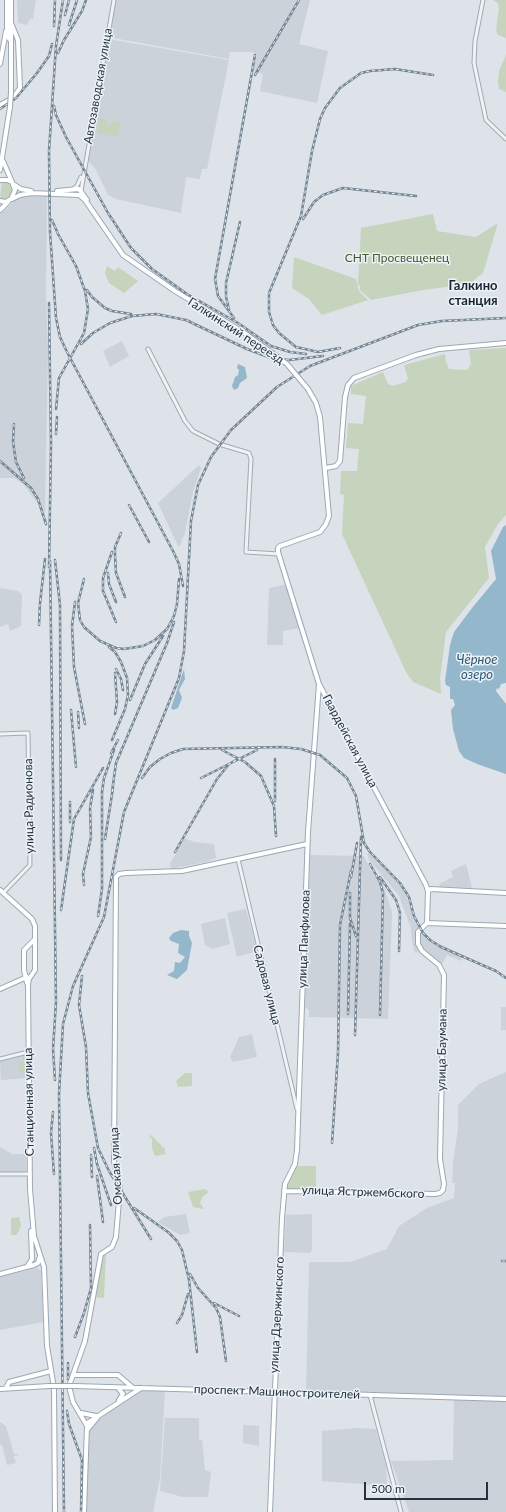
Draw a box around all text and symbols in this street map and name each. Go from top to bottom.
street label: Автозаводская улица [81,27,115,145]
park label: СНТ Просвещенец [345,251,449,265]
district label: Галкино станция [448,278,498,309]
street label: Галкинский переезд [185,295,287,367]
water label: Чёрное озеро [457,652,497,683]
street label: Гвардейская улица [319,692,381,790]
street label: улица Радионова [21,758,37,854]
street label: улица Панфилова [295,890,313,988]
street label: Садовая улица [250,944,284,1026]
street label: улица Баумана [434,1009,450,1091]
street label: Станционная улица [21,1048,37,1156]
street label: Омская улица [107,1127,125,1205]
street label: улица Ястржембского [301,1183,425,1201]
street label: улица Дзержинского [267,1256,287,1374]
street label: проспект Машиностроителей [194,1382,360,1402]
scale bar [366,1474,490,1500]
text: 500 m [371,1481,405,1496]

